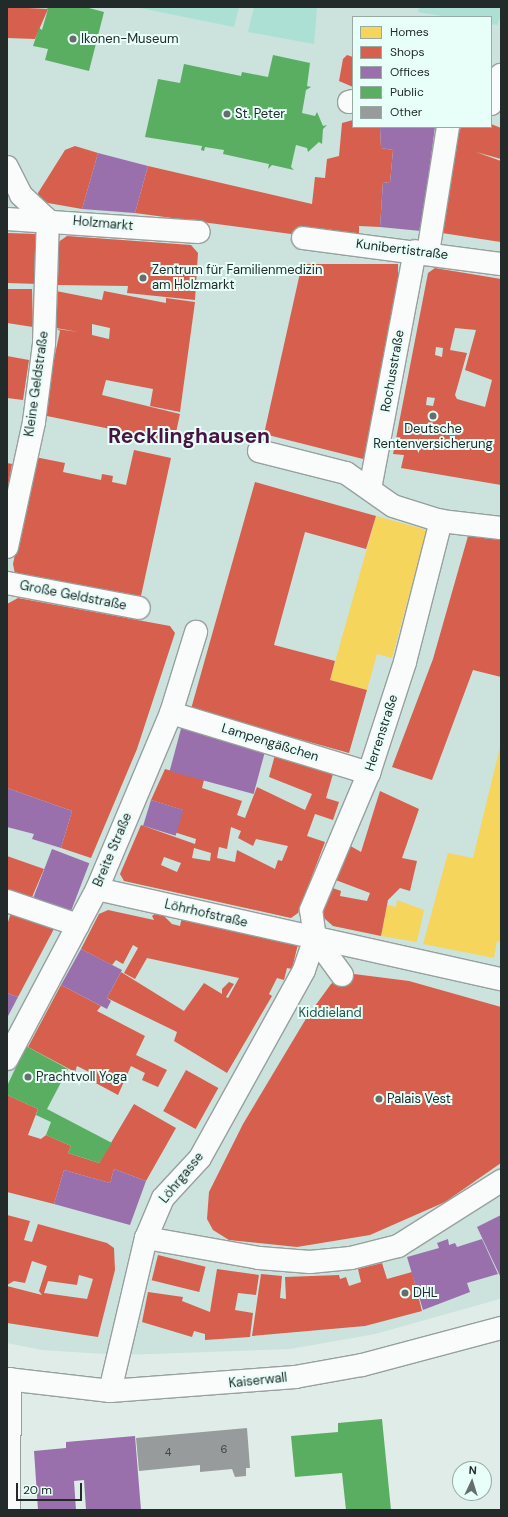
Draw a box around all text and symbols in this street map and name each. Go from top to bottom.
legend [352,16,492,128]
text: Homes [390,24,429,40]
place label: Ikonen-Museum [81,31,178,47]
marker: Ikonen-Museum [68,34,78,44]
text: Shops [390,44,425,60]
text: Offices [390,64,430,80]
text: Public [390,84,424,100]
text: Other [390,104,422,120]
place label: St. Peter [235,106,285,122]
marker: St. Peter [222,109,232,119]
street label: Holzmarkt [72,214,134,234]
street label: Kunibertistraße [355,237,449,263]
place label: Zentrum für Familienmedizin am Holzmarkt [152,263,322,294]
marker: Zentrum für Familienmedizin am Holzmarkt [137,272,149,284]
street label: Rochusstraße [378,329,408,413]
street label: Kleine Geldstraße [22,330,52,438]
marker: Deutsche Rentenversicherung [428,411,438,421]
place label: Deutsche Rentenversicherung [373,422,493,453]
district label: Recklinghausen [108,423,270,449]
street label: Große Geldstraße [18,578,128,614]
street label: Herrenstraße [362,693,402,773]
street label: Lampengäßchen [219,721,321,765]
street label: Breite Straße [90,811,136,889]
street label: Löhrhofstraße [163,897,249,931]
park label: Kiddieland [298,1005,362,1021]
place label: Prachtvoll Yoga [36,1069,127,1085]
marker: Prachtvoll Yoga [23,1072,33,1082]
place label: Palais Vest [387,1091,451,1107]
marker: Palais Vest [374,1094,384,1104]
street label: Löhrgasse [157,1149,207,1207]
place label: DHL [413,1285,438,1301]
marker: DHL [400,1288,410,1298]
street label: Kaiserwall [228,1370,288,1392]
house number: 6 [221,1442,227,1456]
house number: 4 [165,1445,171,1459]
north arrow [452,1461,492,1501]
text: N [468,1463,477,1477]
scale bar [18,1475,84,1501]
text: 20 m [23,1482,52,1498]

